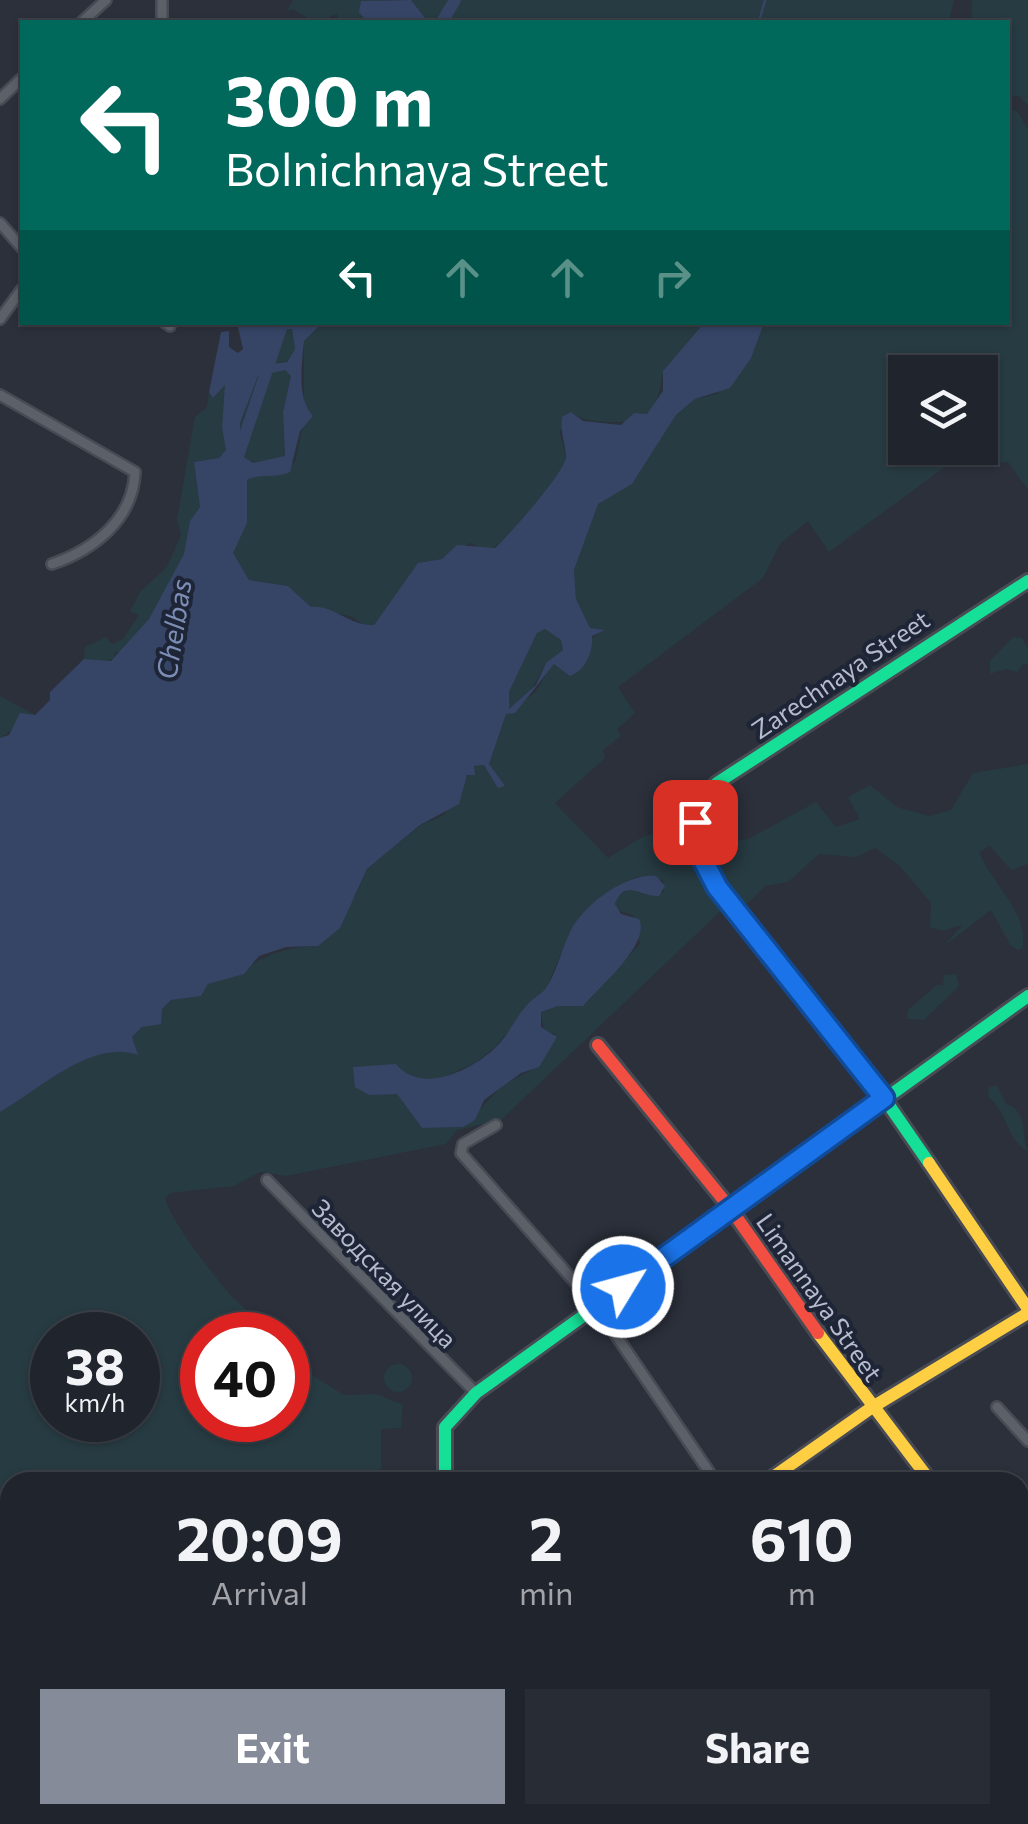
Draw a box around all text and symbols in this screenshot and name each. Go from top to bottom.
text: 300 m [225,55,433,140]
icon: left [60,60,190,190]
text: Bolnichnaya Street [225,140,609,195]
icon: left [330,250,385,305]
icon: ahead [435,250,490,305]
icon: ahead [540,250,595,305]
icon: right [645,250,700,305]
map controls [888,355,998,465]
button: layers [888,355,998,465]
water label: Chelbas [148,576,198,682]
street label: Zarechnaya Street [746,604,934,744]
pin [653,780,738,865]
icon: arrive [668,795,723,850]
street label: Заводская улица [306,1192,464,1354]
street label: Limannaya Street [751,1207,889,1387]
position arrow [571,1235,675,1339]
speed limit sign: 40 [180,1312,310,1442]
text: 38 [65,1334,125,1395]
text: km/h [65,1387,125,1417]
text: 20:09 [176,1500,343,1573]
text: 2 [529,1500,563,1573]
text: 610 [750,1500,854,1573]
text: Arrival [211,1572,308,1612]
text: min [519,1572,573,1612]
text: m [788,1572,816,1612]
button: Exit [40,1689,505,1804]
button: Share [525,1689,990,1804]

